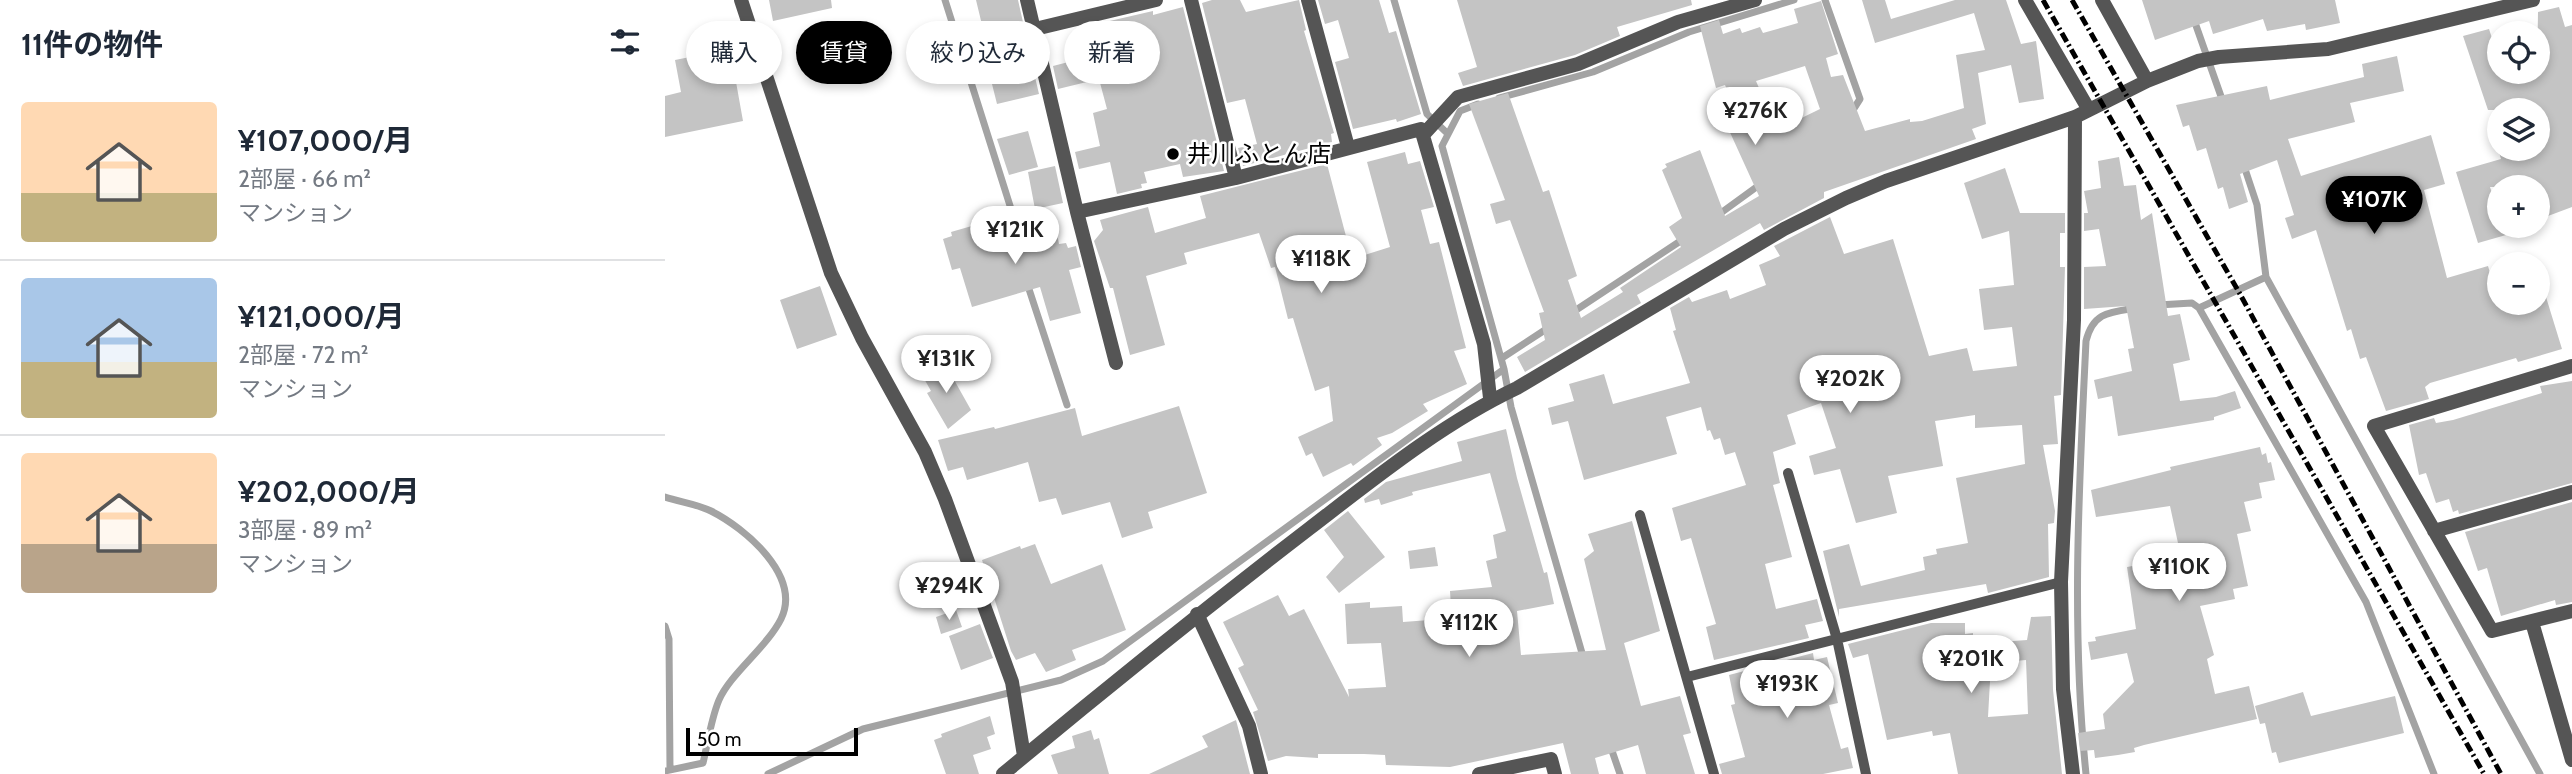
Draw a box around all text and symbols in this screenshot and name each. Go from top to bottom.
chip: 購入 [686,21,782,84]
chip: 賃貸 [796,21,892,84]
chip: 絞り込み [906,21,1050,84]
chip: 新着 [1064,21,1160,84]
map controls [2487,21,2550,315]
button: locate [2487,21,2550,84]
icon: filters [606,23,644,61]
text: 11件の物件 [21,26,163,63]
pin: ¥276K [1706,88,1804,147]
text: ¥276K [1723,96,1787,124]
button: layers [2487,98,2550,161]
text: ¥107,000/月 [238,122,413,159]
icon: home [77,130,161,214]
place label: 井川ふとん店 [1187,139,1331,168]
marker: 井川ふとん店 [1165,146,1181,162]
text: 2部屋 · 66 m² [238,165,371,193]
button: + [2487,175,2550,238]
pin: ¥107K [2325,176,2423,236]
text: ¥107K [2342,185,2406,213]
text: マンション [238,199,353,227]
pin: ¥121K [966,206,1064,266]
text: ¥121K [986,215,1044,243]
pin: ¥118K [1272,236,1370,295]
text: ¥118K [1291,244,1351,272]
button: − [2487,252,2550,315]
text: ¥121,000/月 [238,298,405,335]
icon: home [77,306,161,390]
pin: ¥131K [897,336,995,395]
text: 2部屋 · 72 m² [238,341,368,369]
text: ¥131K [917,344,975,372]
pin: ¥202K [1801,356,1899,415]
text: ¥202K [1816,364,1884,392]
text: マンション [238,375,353,403]
text: ¥202,000/月 [238,473,420,510]
icon: home [77,481,161,565]
text: 3部屋 · 89 m² [238,516,372,544]
pin: ¥110K [2130,544,2228,603]
text: マンション [238,550,353,578]
text: ¥110K [2148,552,2210,580]
pin: ¥294K [900,562,998,622]
text: ¥294K [915,571,983,599]
pin: ¥112K [1420,600,1518,659]
text: ¥112K [1440,608,1498,636]
pin: ¥201K [1922,636,2020,695]
text: ¥201K [1938,644,2004,672]
pin: ¥193K [1738,660,1836,720]
text: ¥193K [1756,669,1818,697]
scale bar [686,725,857,757]
text: 50 m [697,728,741,751]

